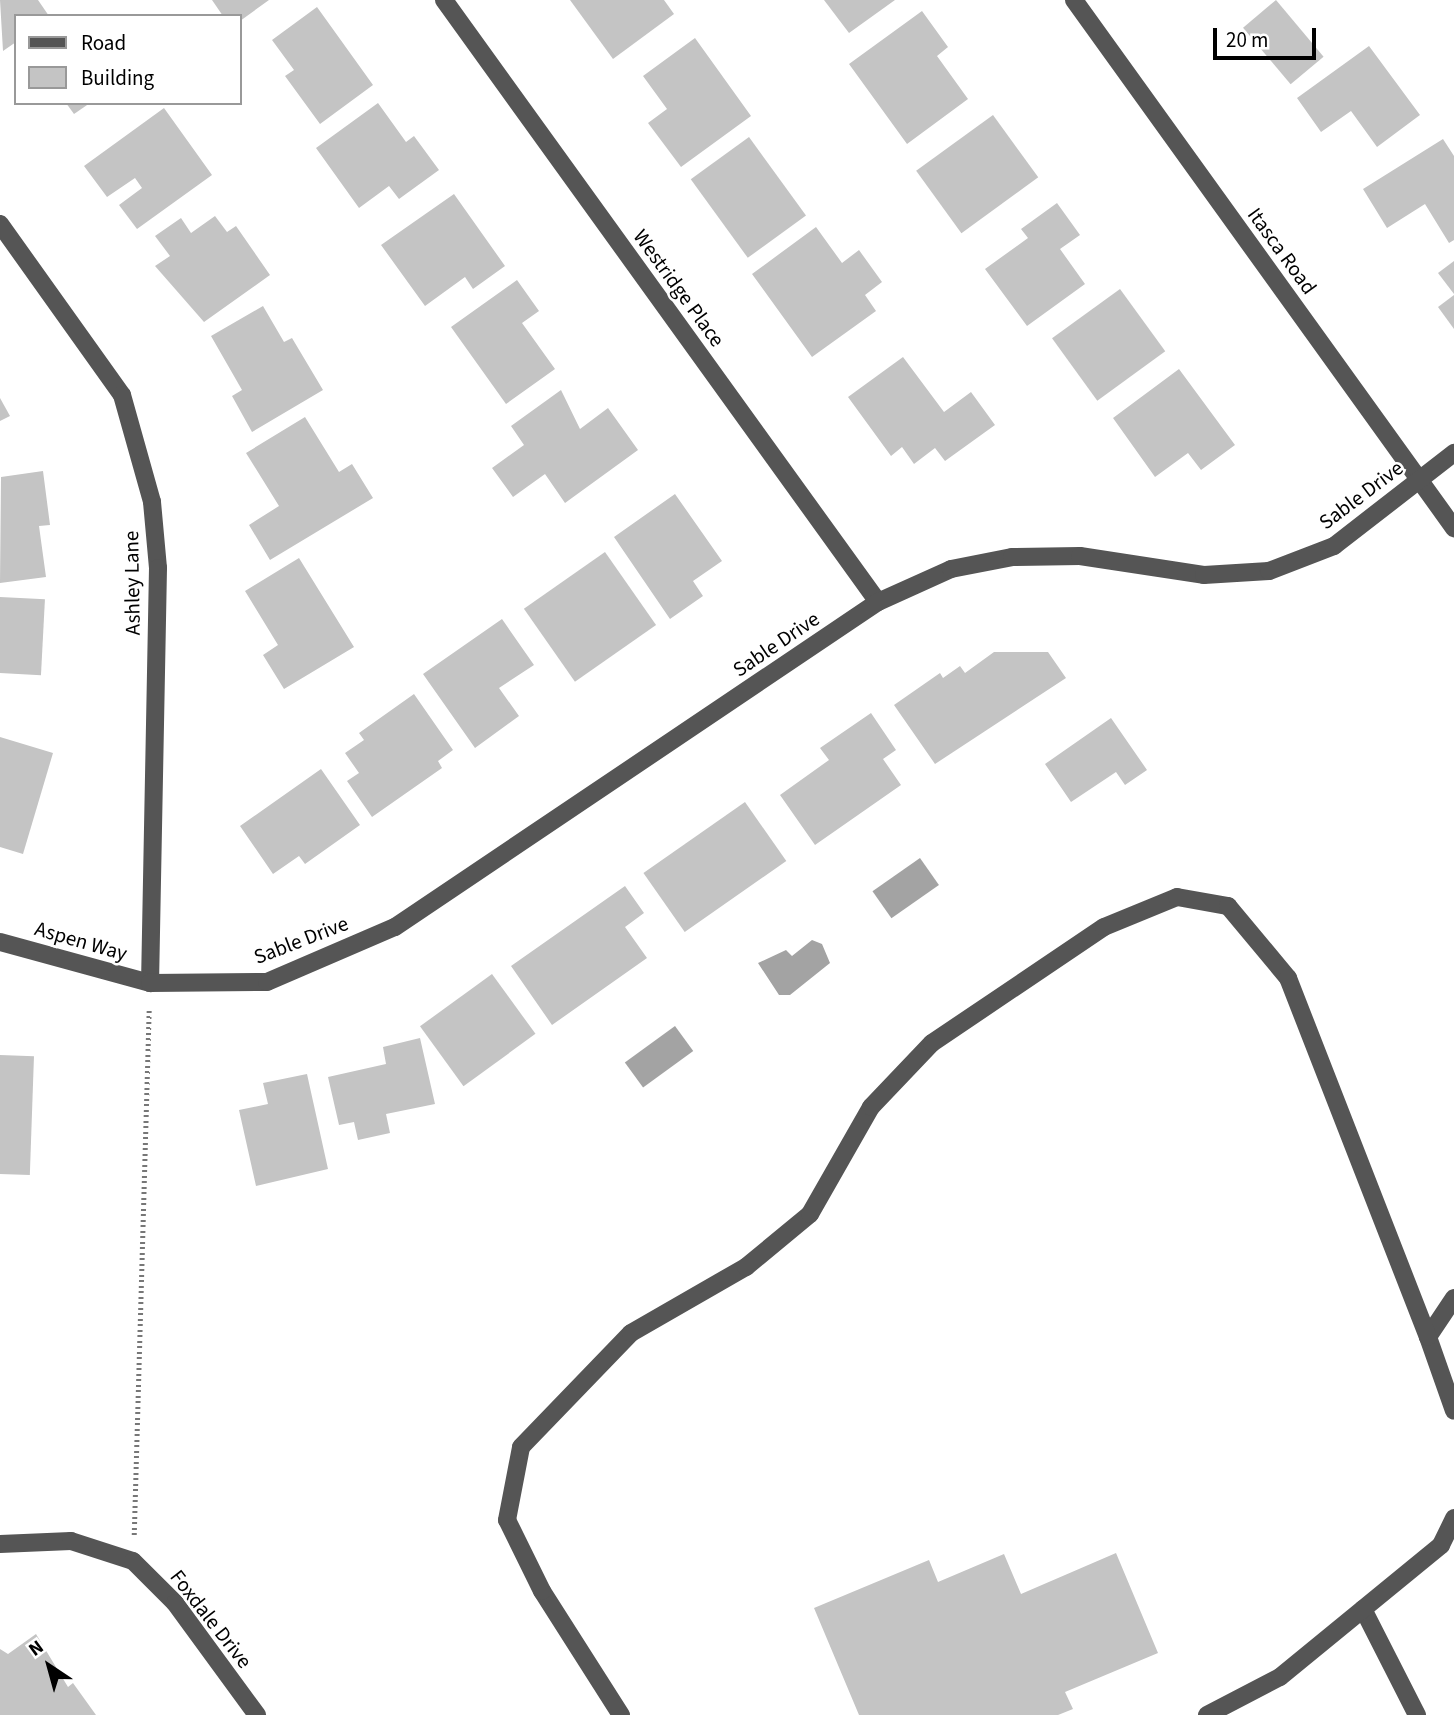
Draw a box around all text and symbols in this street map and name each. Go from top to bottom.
legend [14,14,242,105]
scale bar [1216,14,1319,58]
text: 20 m [1226,25,1268,55]
text: Road [81,28,126,58]
text: Building [81,63,154,93]
street label: Itasca Road [1242,203,1322,299]
street label: Westridge Place [628,224,730,352]
street label: Sable Drive [1314,455,1408,535]
street label: Ashley Lane [118,530,146,636]
street label: Sable Drive [728,606,824,682]
street label: Sable Drive [250,911,352,969]
street label: Aspen Way [32,916,130,966]
street label: Foxdale Drive [165,1565,257,1673]
north arrow [14,1631,84,1701]
text: N [23,1634,49,1663]

